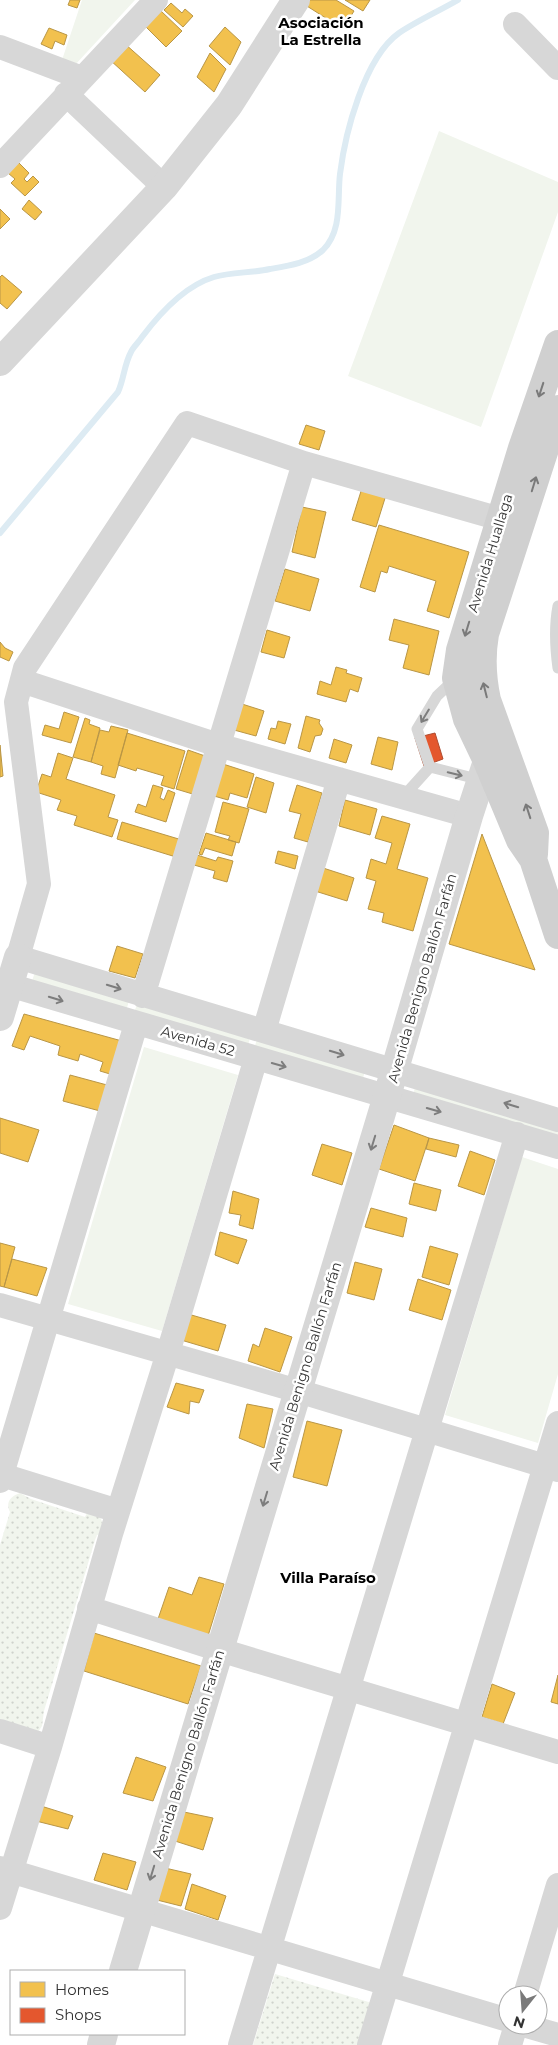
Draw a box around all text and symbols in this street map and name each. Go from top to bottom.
district label: Asociación La Estrella [277,13,364,49]
one-way arrow [536,382,545,397]
one-way arrow [530,476,540,492]
street label: Avenida Huallaga [463,492,517,614]
one-way arrow [461,620,471,636]
one-way arrow [480,683,489,699]
one-way arrow [420,708,430,722]
one-way arrow [447,770,463,779]
one-way arrow [523,803,533,819]
street label: Avenida Benigno Ballón Farfán [383,871,461,1085]
one-way arrow [106,983,122,993]
one-way arrow [48,995,64,1005]
street label: Avenida 52 [159,1022,237,1060]
one-way arrow [329,1048,345,1058]
one-way arrow [271,1060,287,1070]
one-way arrow [504,1100,520,1110]
one-way arrow [425,1106,441,1115]
one-way arrow [368,1134,377,1150]
street label: Avenida Benigno Ballón Farfán [265,1260,345,1472]
one-way arrow [260,1491,270,1507]
district label: Villa Paraíso [279,1568,376,1587]
street label: Avenida Benigno Ballón Farfán [148,1648,228,1860]
one-way arrow [147,1864,157,1880]
legend [10,1970,185,2035]
text: Homes [55,1980,109,1999]
north arrow [498,1985,548,2035]
text: Shops [55,2005,101,2024]
text: N [511,2012,527,2033]

